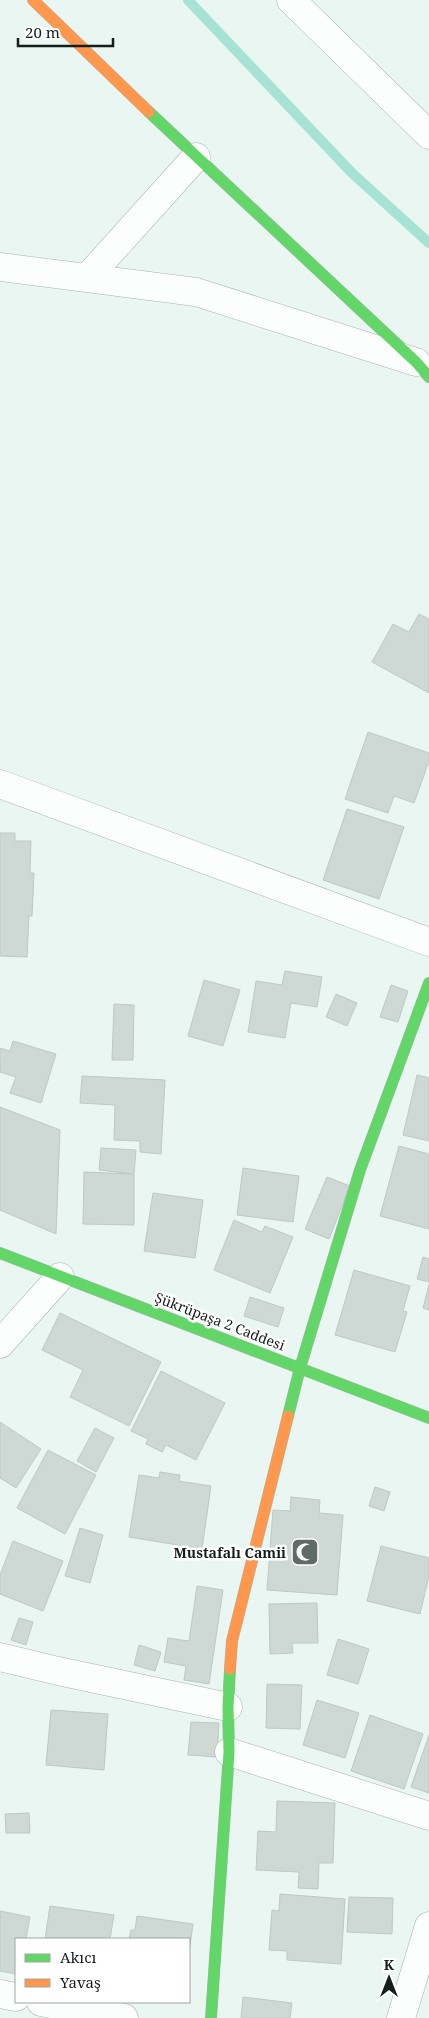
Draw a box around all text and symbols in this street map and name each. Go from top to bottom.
scale bar [18,15,112,47]
text: 20 m [25,22,60,42]
street label: Şükrüpaşa 2 Caddesi [152,1287,288,1355]
mosque icon: Mustafalı Camii [290,1537,320,1567]
place label: Mustafalı Camii [174,1543,286,1562]
legend [15,1938,190,2003]
text: Akıcı [60,1947,97,1967]
north arrow [364,1953,414,2003]
text: K [384,1955,395,1974]
text: Yavaş [59,1972,101,1992]

